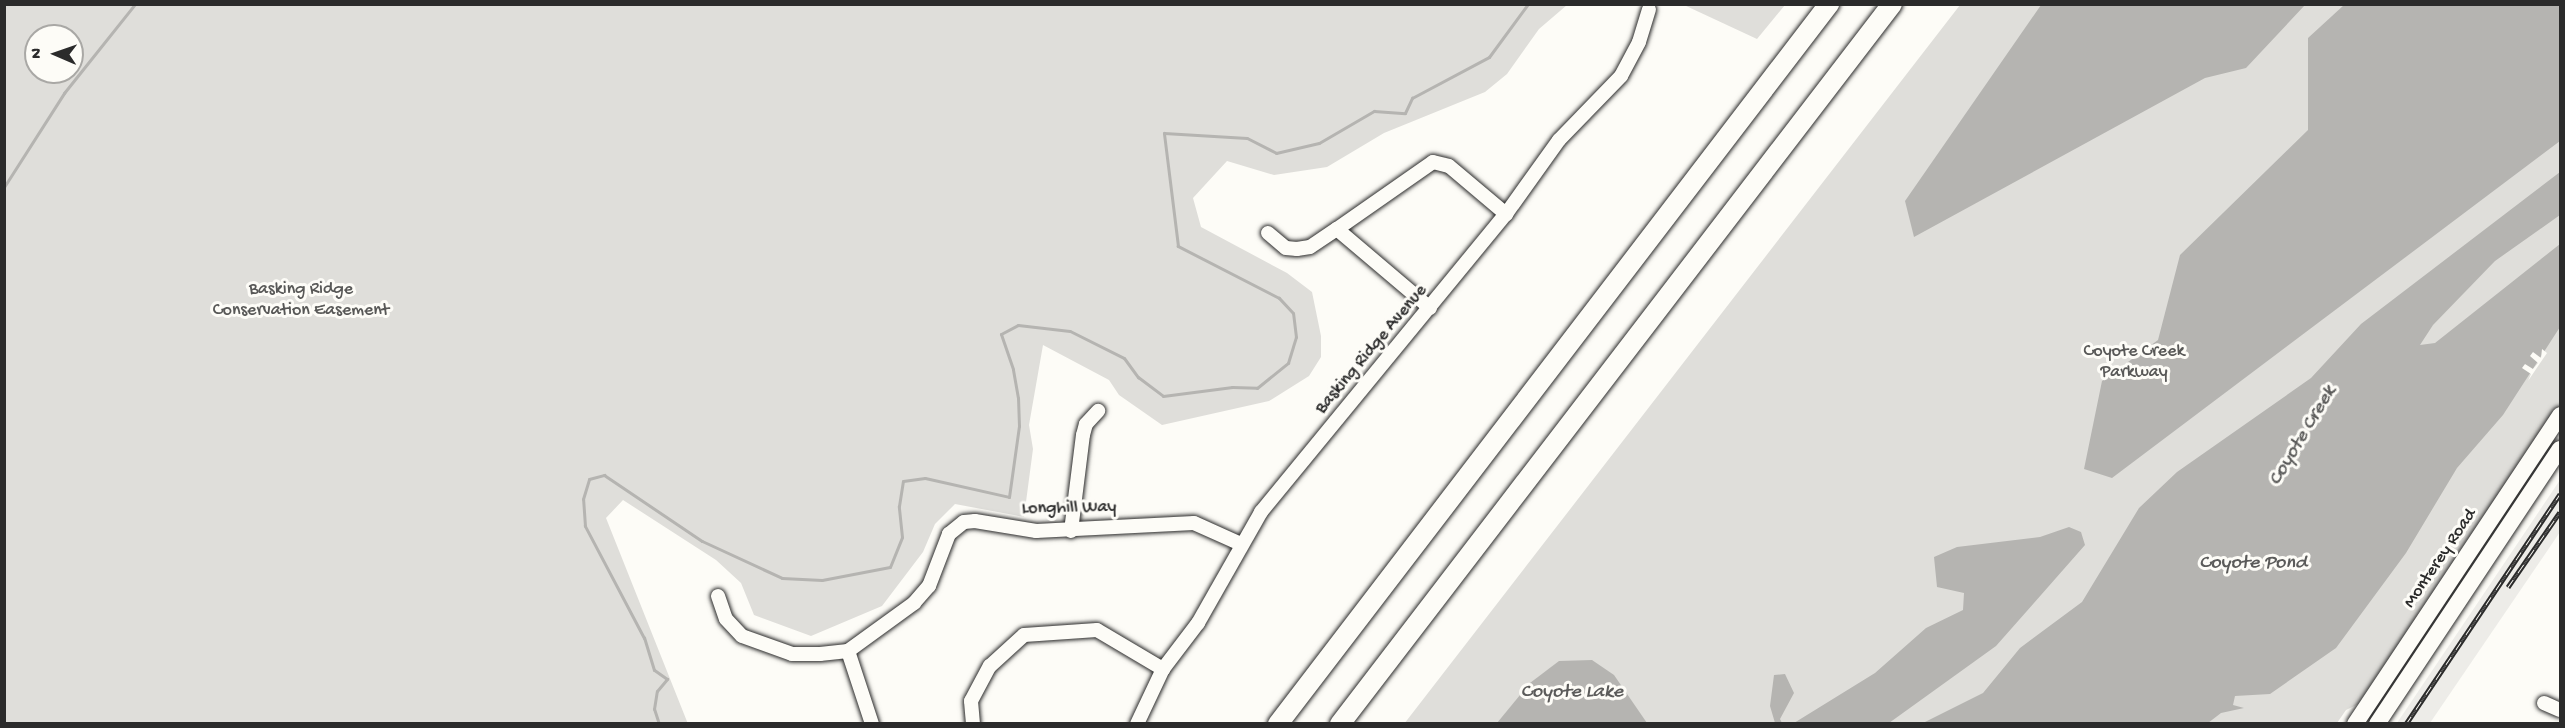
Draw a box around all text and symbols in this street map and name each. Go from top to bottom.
north arrow [24,24,84,84]
text: N [28,48,47,59]
park label: Basking Ridge Conservation Easement [213,280,389,322]
street label: Basking Ridge Avenue [1311,281,1433,419]
park label: Coyote Creek Parkway [2084,342,2184,385]
water label: Coyote Creek [2264,382,2342,490]
street label: Longhill Way [1021,497,1117,521]
street label: Monterey Road [2400,505,2482,613]
water label: Coyote Pond [2199,551,2307,575]
water label: Coyote Lake [1521,680,1623,704]

